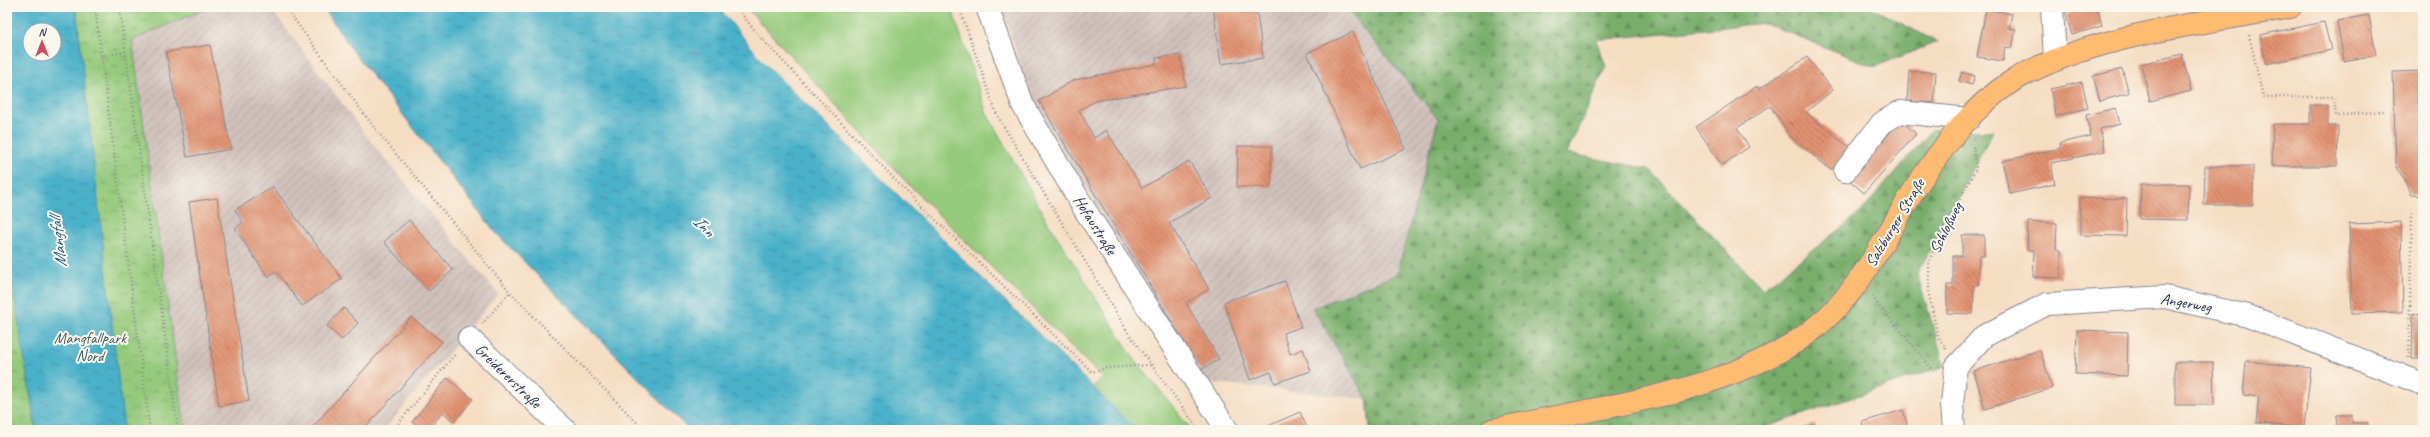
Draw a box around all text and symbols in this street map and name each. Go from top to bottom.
north arrow [22,22,62,62]
text: N [39,25,48,39]
street label: Salzburger Straße [1861,174,1930,271]
street label: Hofaustraße [1069,191,1122,260]
street label: Schloßweg [1925,198,1968,257]
water label: Mangfall [44,209,72,269]
water label: Inn [689,211,720,242]
street label: Angerweg [2159,289,2214,317]
park label: Mangfallpark Nord [54,328,127,366]
street label: Greidererstraße [471,339,547,414]

